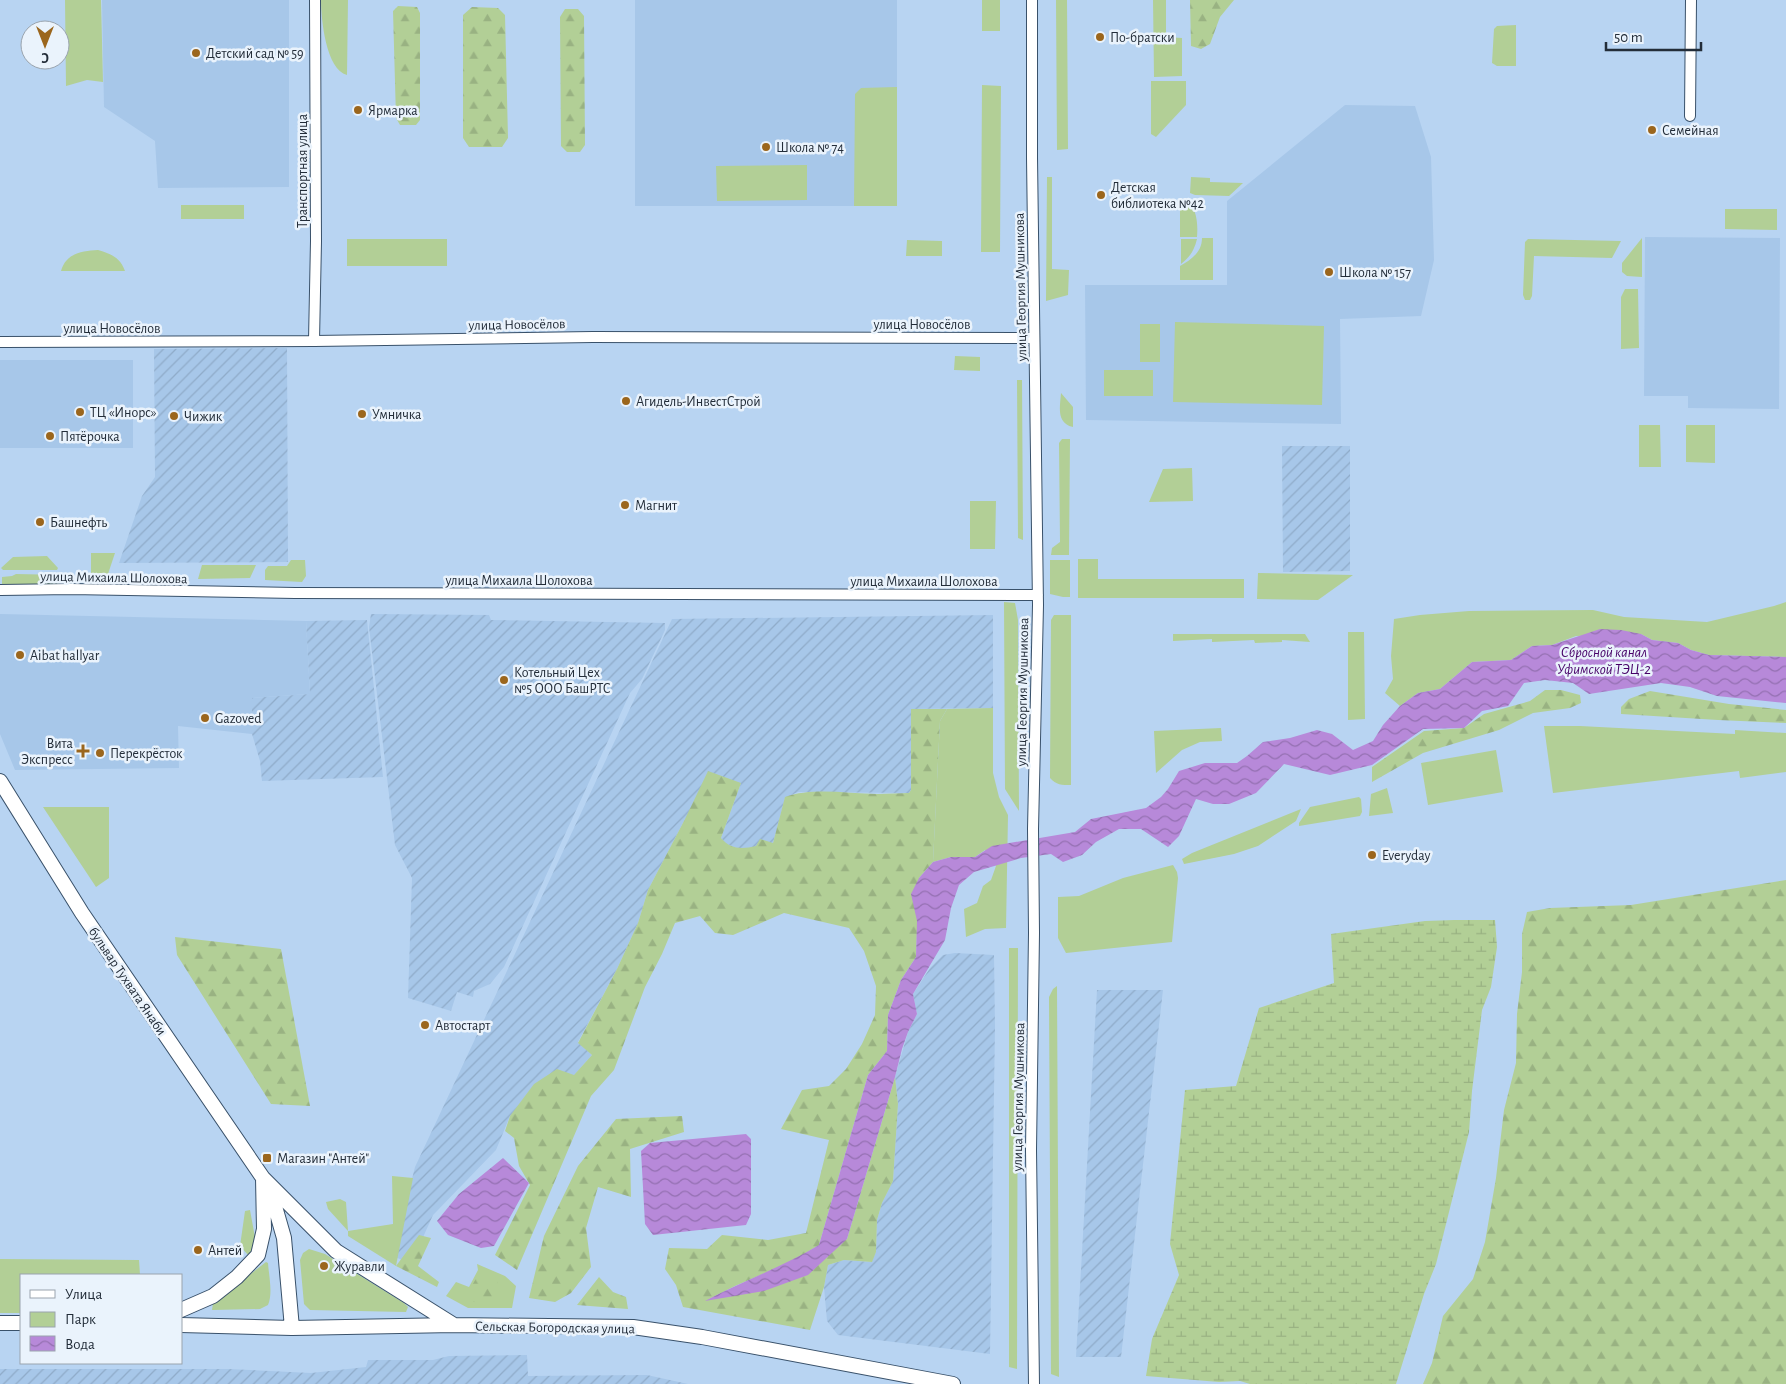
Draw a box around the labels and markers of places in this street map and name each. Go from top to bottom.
marker: По-братски [1094,31,1106,43]
place label: По-братски [1110,31,1175,45]
marker: Детский сад № 59 [190,47,202,59]
place label: Детский сад № 59 [206,47,304,61]
marker: Ярмарка [352,104,364,116]
place label: Ярмарка [368,104,418,118]
marker: Семейная [1646,124,1658,136]
place label: Семейная [1662,124,1719,138]
marker: Школа № 74 [760,141,772,153]
place label: Школа № 74 [776,141,844,155]
place label: Детская библиотека №42 [1111,181,1204,211]
marker: Детская библиотека №42 [1095,189,1107,201]
marker: Школа № 157 [1323,266,1335,278]
place label: Школа № 157 [1339,266,1411,280]
marker: Агидель-ИнвестСтрой [620,395,632,407]
place label: Агидель-ИнвестСтрой [636,395,761,409]
marker: ТЦ «Инорс» [74,406,86,418]
place label: ТЦ «Инорс» [90,406,157,420]
marker: Умничка [356,408,368,420]
place label: Умничка [372,408,422,422]
marker: Чижик [168,410,180,422]
place label: Чижик [184,410,223,424]
marker: Пятёрочка [44,430,56,442]
place label: Пятёрочка [60,430,120,444]
marker: Магнит [619,499,631,511]
place label: Магнит [635,499,678,513]
marker: Башнефть [34,516,46,528]
place label: Башнефть [50,516,107,530]
marker: Aibat hallyar [14,649,26,661]
place label: Aibat hallyar [30,649,100,663]
place label: Котельный Цех №5 ООО БашРТС [514,666,611,696]
marker: Котельный Цех №5 ООО БашРТС [498,674,510,686]
marker: Gazoved [199,712,211,724]
place label: Gazoved [215,712,261,726]
place label: Вита Экспресс [21,737,74,767]
marker: Вита Экспресс [77,745,89,757]
marker: Перекрёсток [94,747,106,759]
place label: Перекрёсток [110,747,183,761]
marker: Everyday [1366,849,1378,861]
place label: Everyday [1382,849,1431,863]
marker: Автостарт [419,1019,431,1031]
place label: Автостарт [435,1019,491,1033]
marker: Магазин "Антей" [261,1152,273,1164]
place label: Магазин "Антей" [277,1152,369,1166]
marker: Антей [192,1244,204,1256]
place label: Антей [208,1244,242,1258]
marker: Журавли [318,1260,330,1272]
place label: Журавли [334,1260,385,1274]

